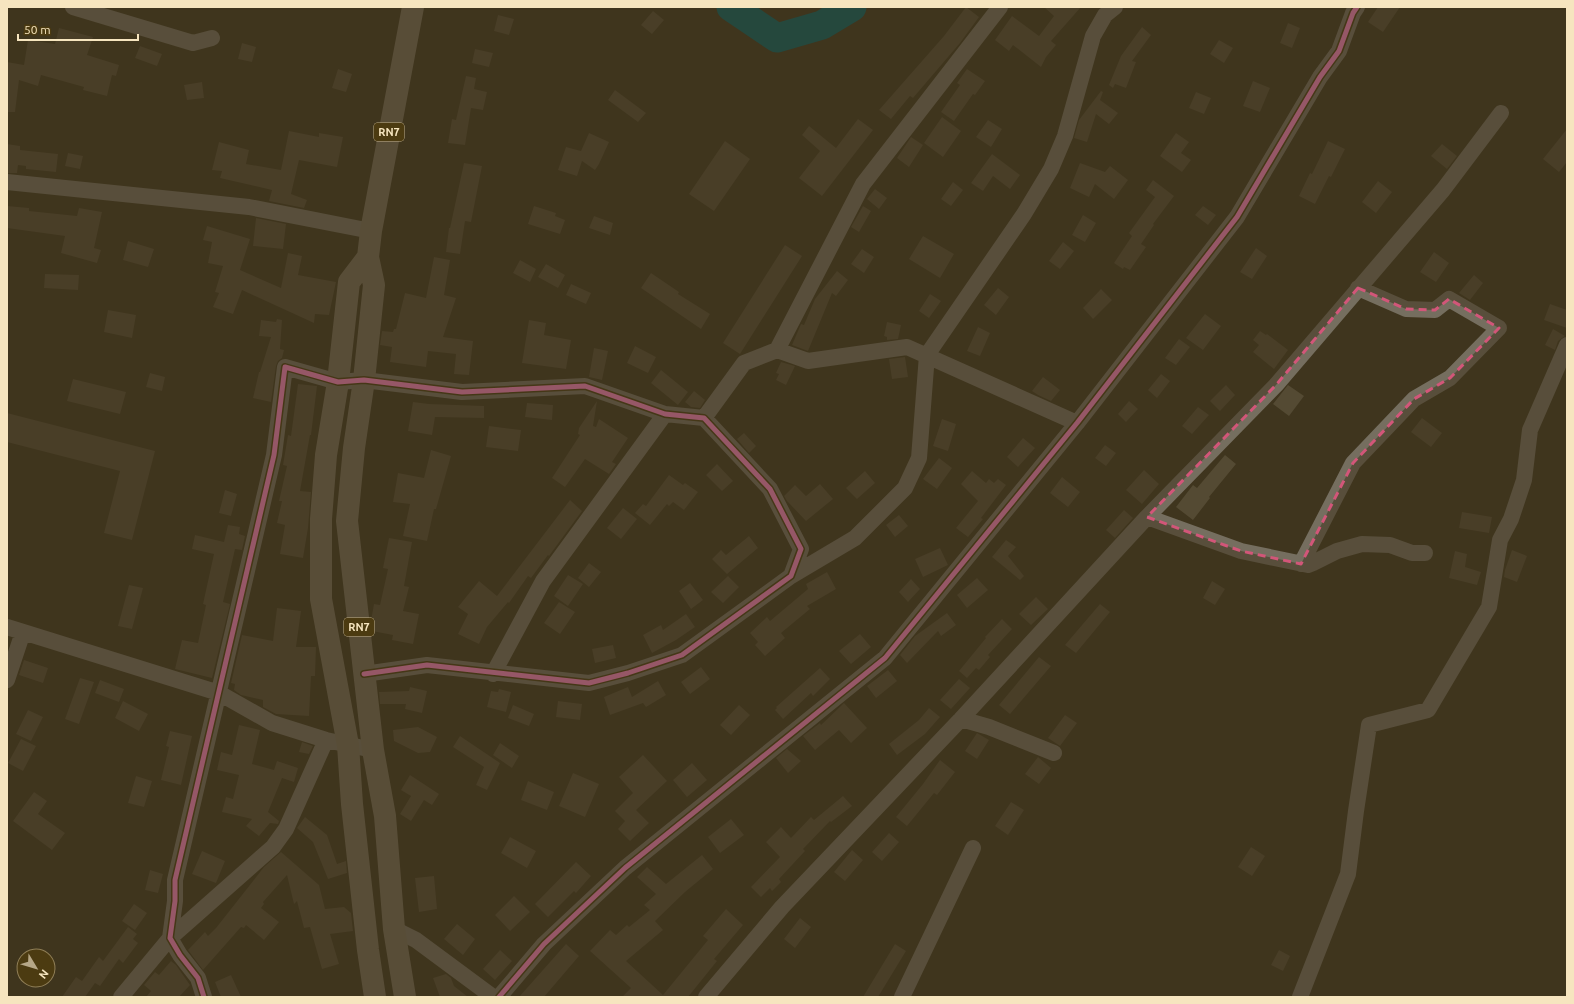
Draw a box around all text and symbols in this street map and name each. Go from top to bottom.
scale bar [18,16,138,42]
text: 50 m [24,23,51,36]
road number: RN7 [374,123,404,141]
road number: RN7 [344,618,374,636]
north arrow [16,948,56,988]
text: N [37,967,51,981]

